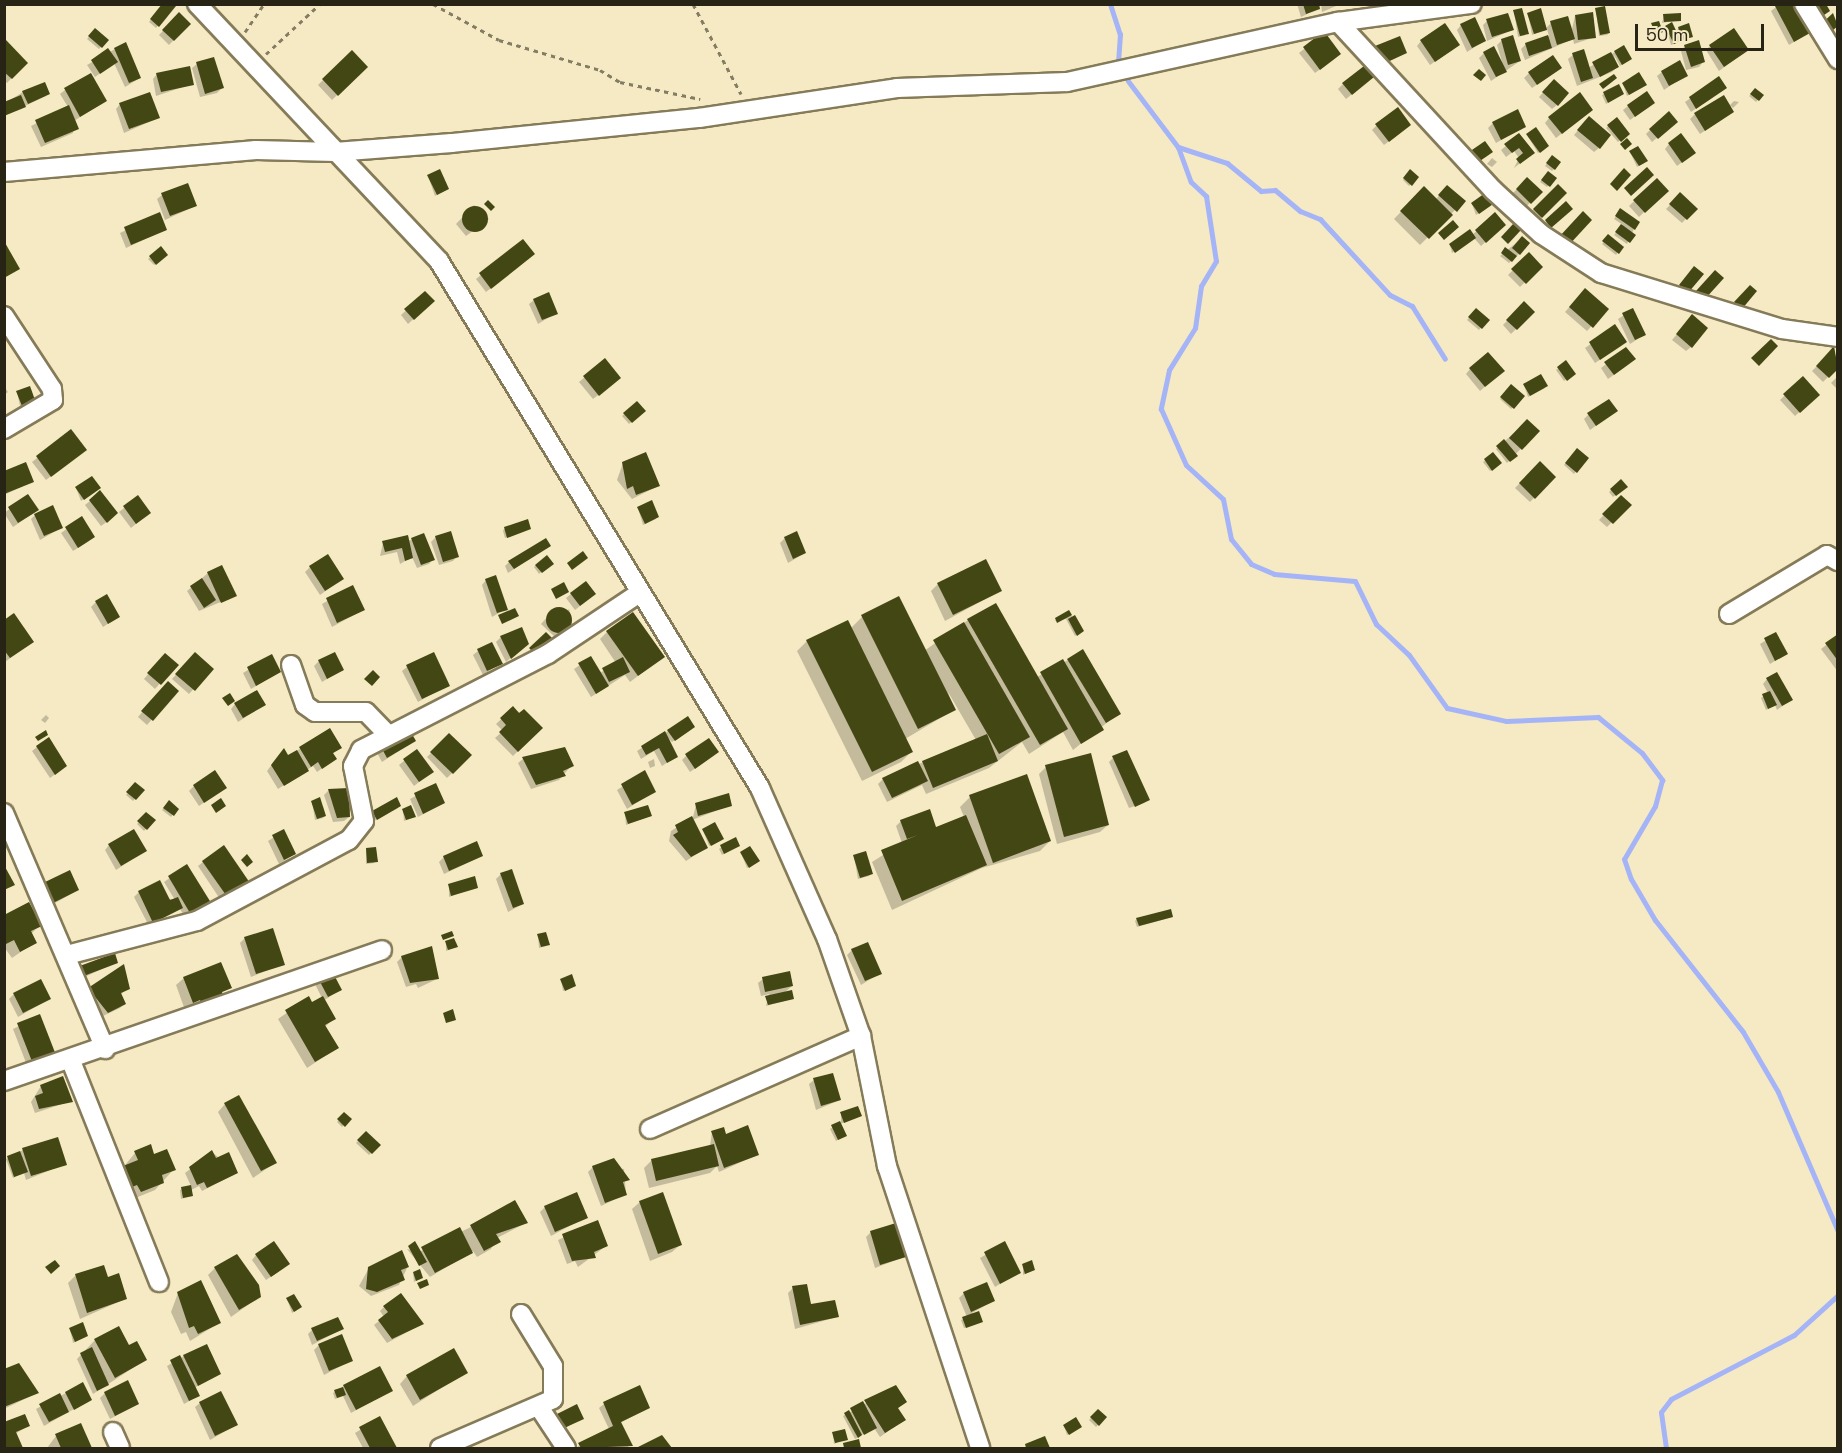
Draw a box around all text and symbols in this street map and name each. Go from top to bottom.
scale bar [1638,12,1767,50]
text: 50 m [1646,23,1688,46]

